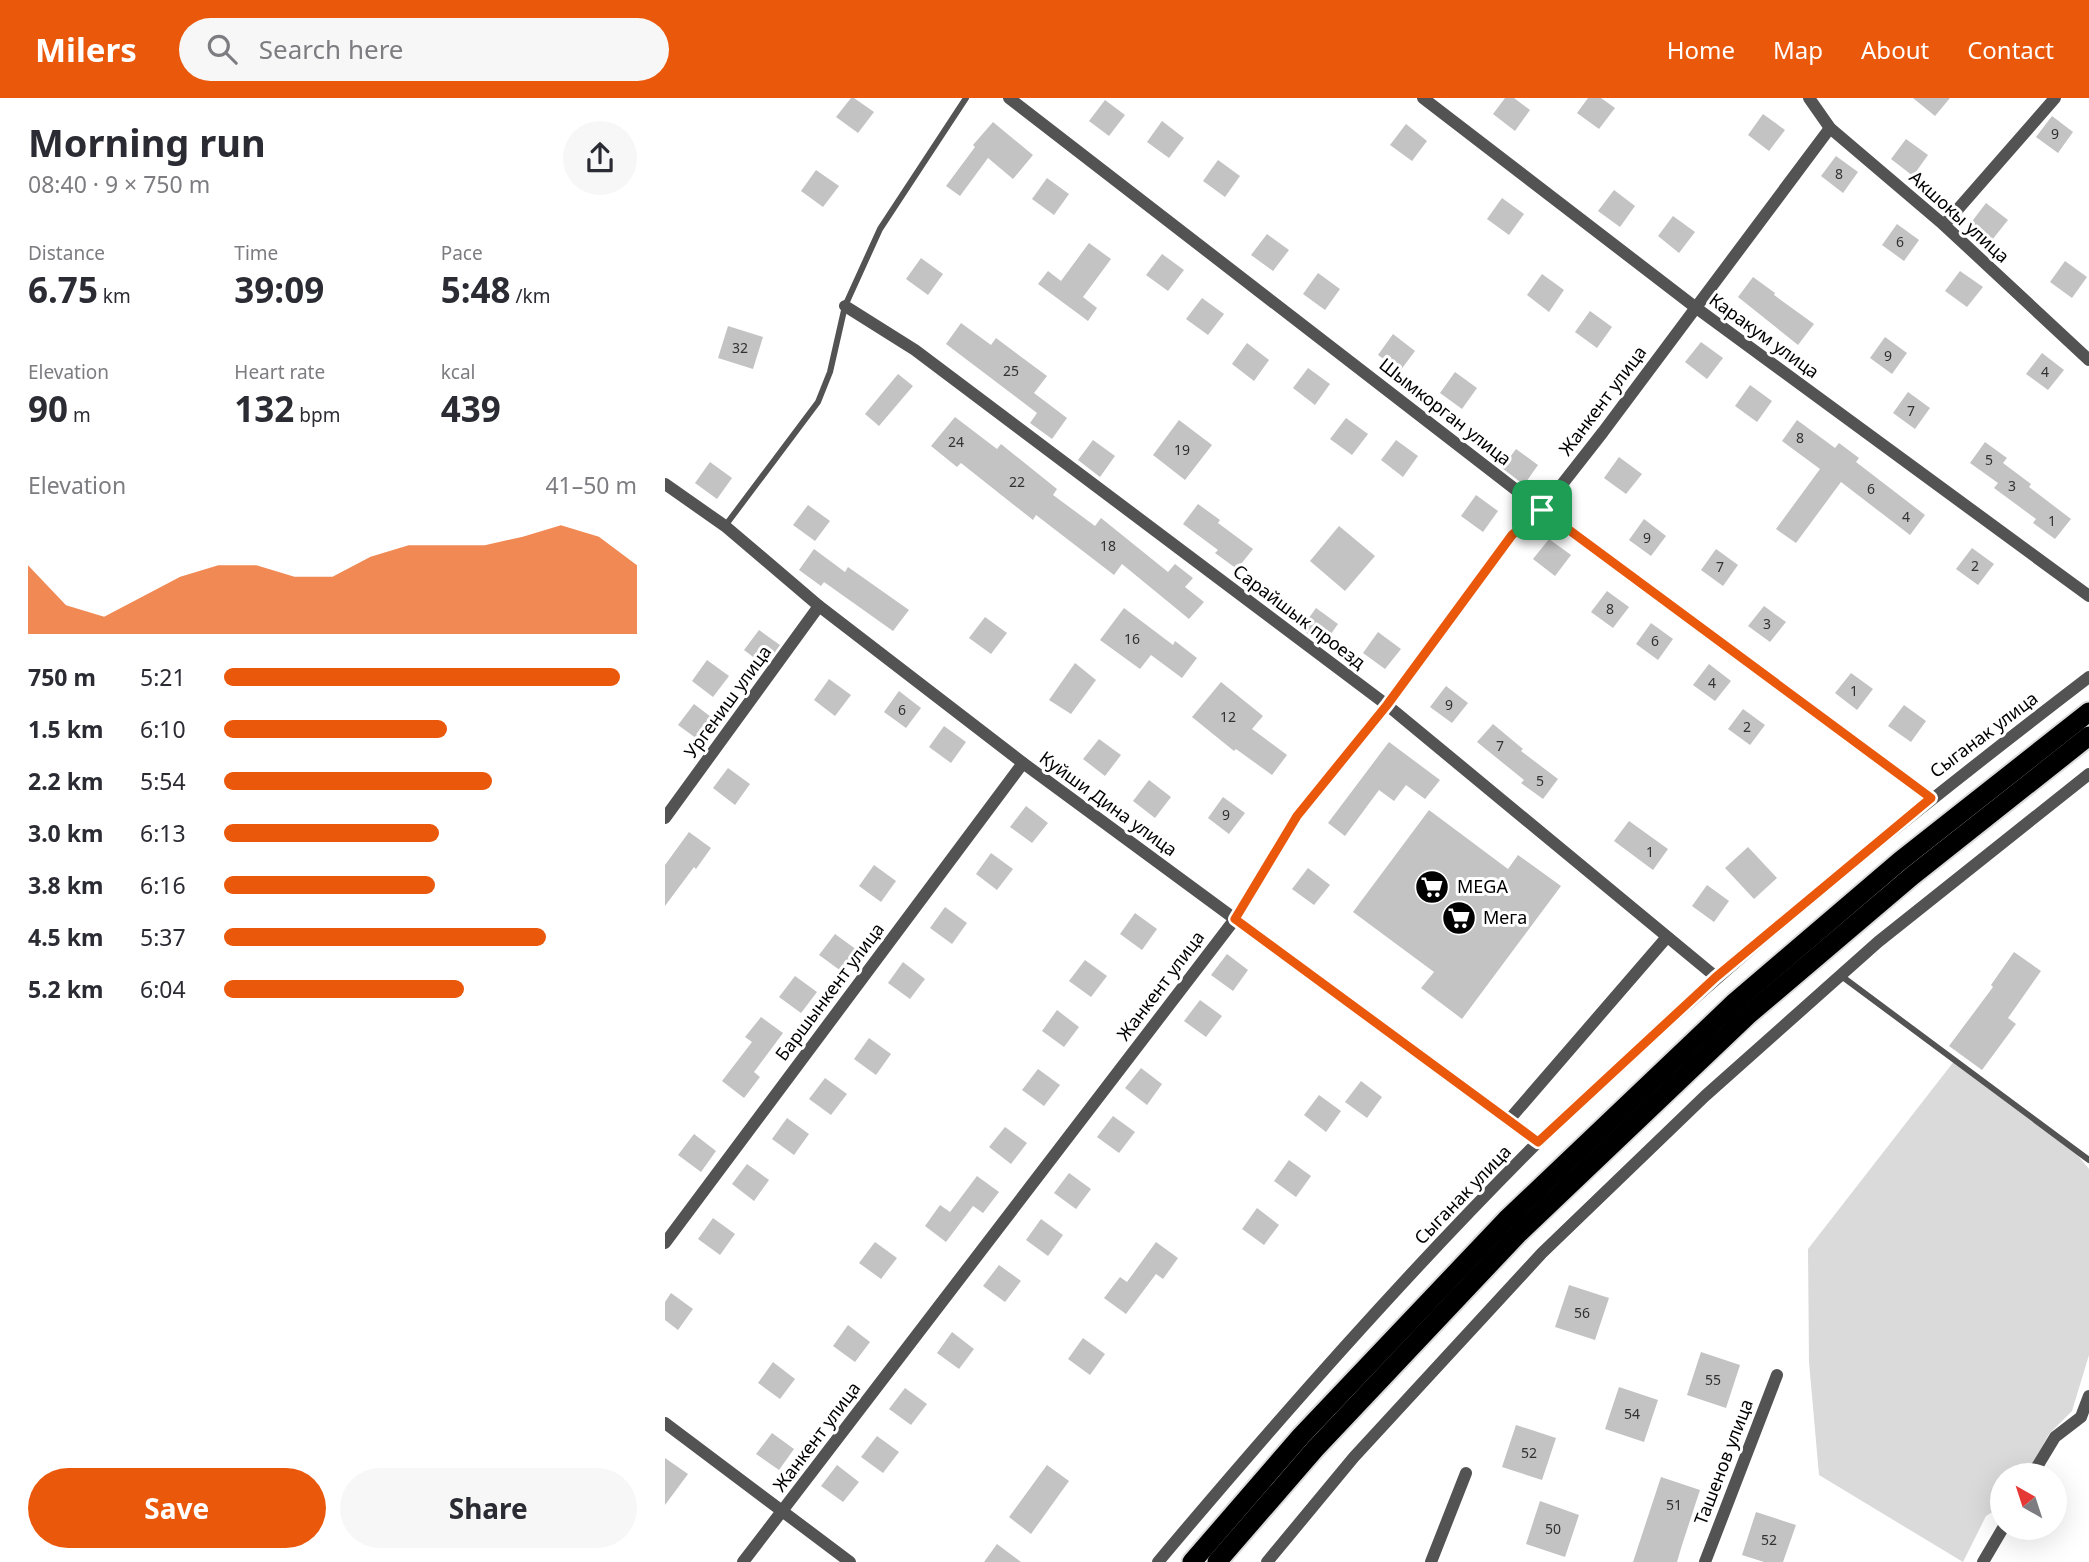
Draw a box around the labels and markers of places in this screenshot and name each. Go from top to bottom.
pin [1512,480,1572,540]
supermarket icon: MEGA [1413,868,1451,906]
place label: MEGA [1457,874,1508,898]
supermarket icon: Мега [1440,899,1478,937]
place label: Мега [1483,905,1527,929]

